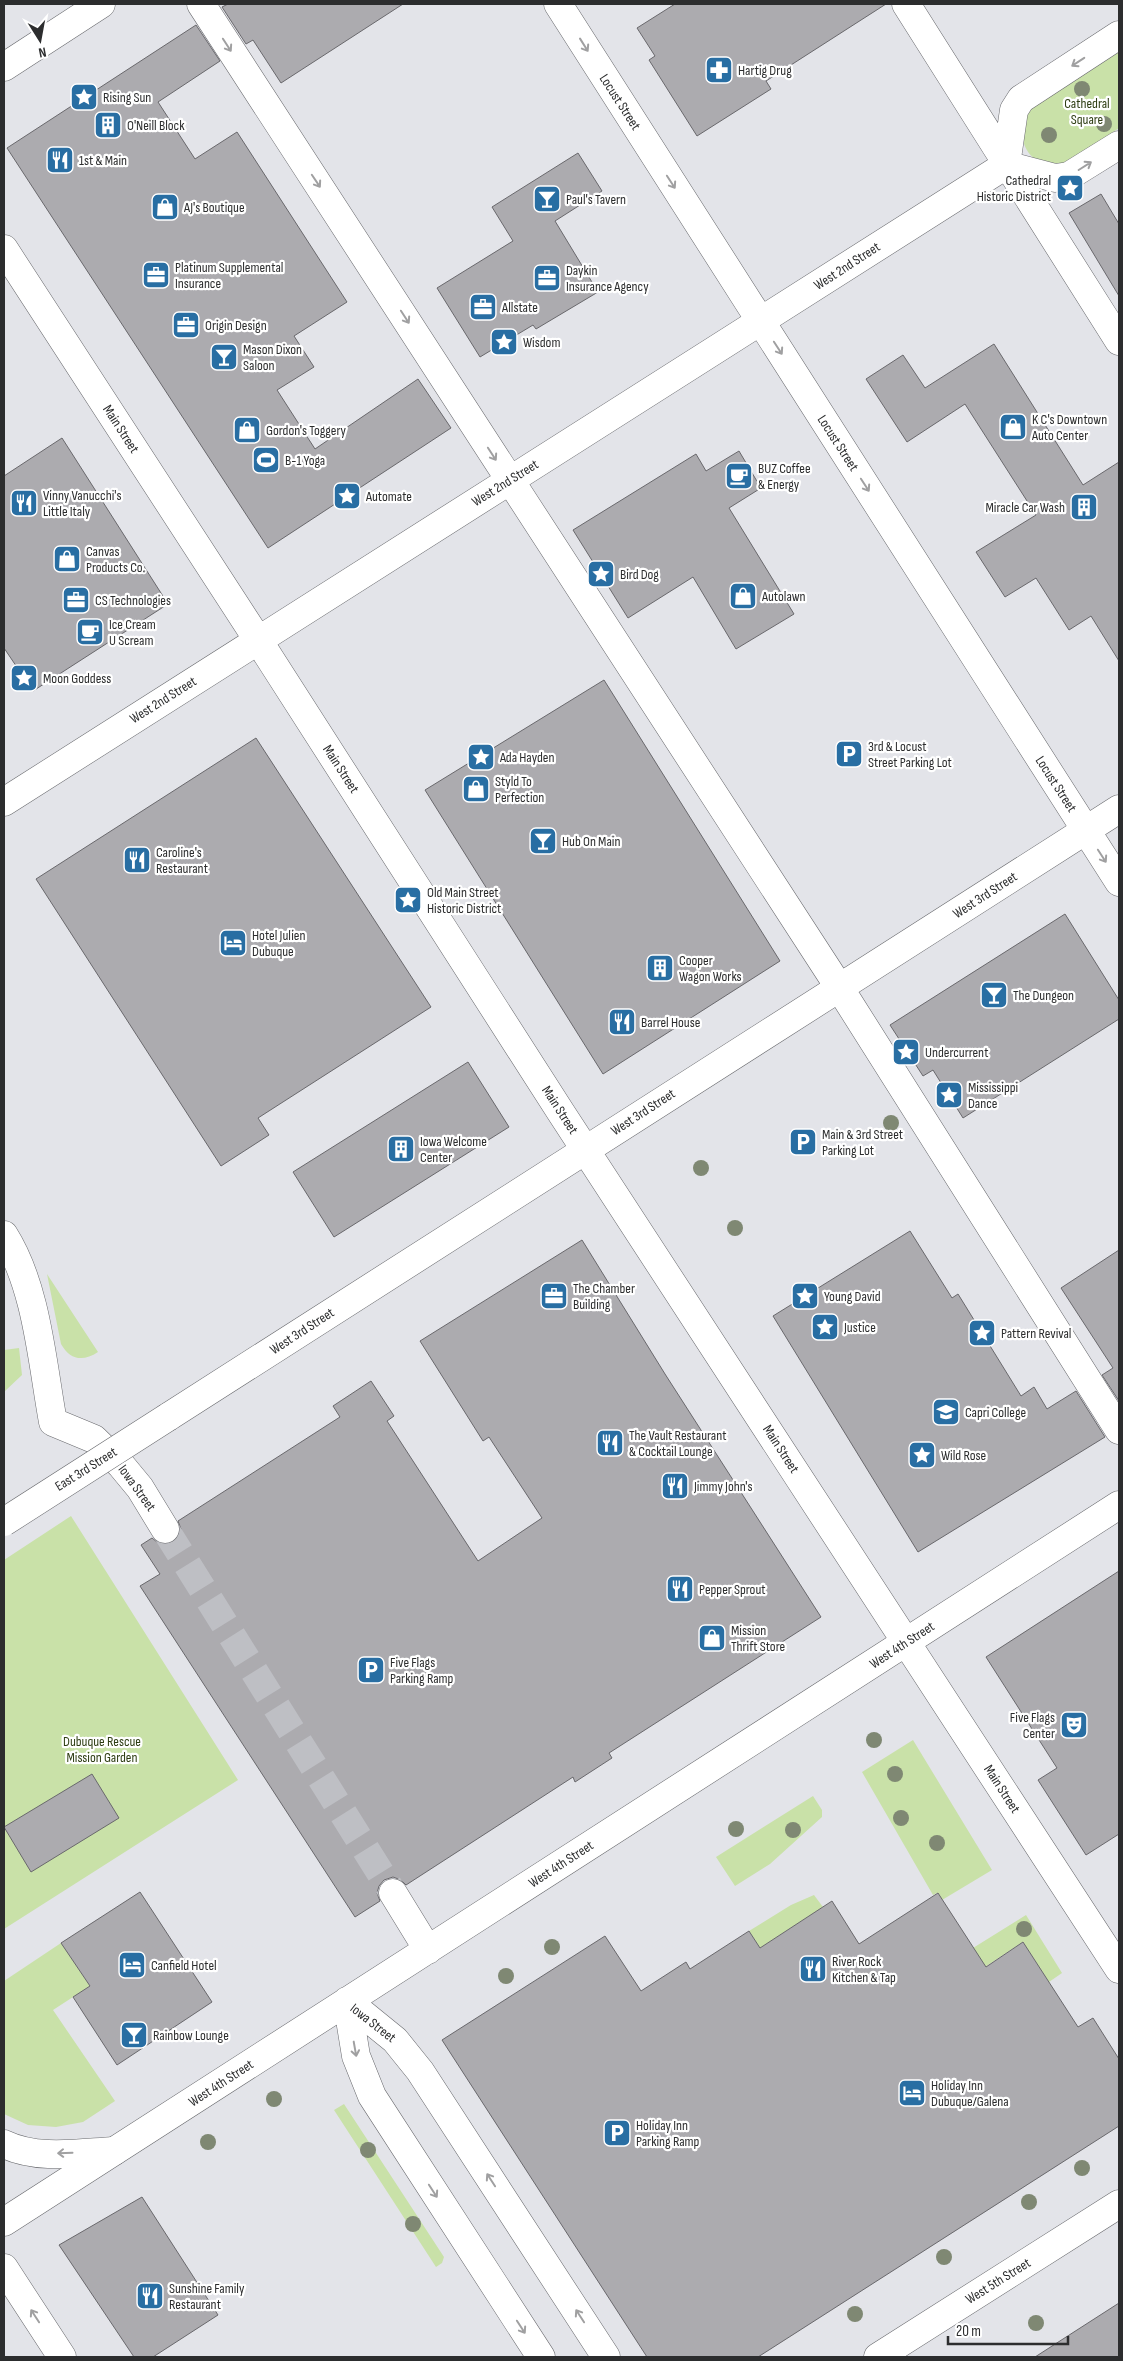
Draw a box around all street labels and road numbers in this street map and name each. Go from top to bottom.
street label: Locust Street [596,71,644,133]
street label: West 2nd Street [811,238,883,294]
street label: Main Street [99,402,143,456]
street label: Locust Street [814,412,862,474]
street label: West 2nd Street [469,456,541,510]
street label: West 2nd Street [127,673,199,727]
street label: Main Street [319,742,363,796]
street label: Locust Street [1032,753,1080,815]
street label: West 3rd Street [950,868,1020,922]
street label: Main Street [538,1083,582,1137]
street label: West 3rd Street [608,1085,678,1139]
street label: West 3rd Street [267,1304,337,1358]
street label: Main Street [759,1422,803,1476]
street label: East 3rd Street [52,1443,120,1495]
street label: Iowa Street [114,1461,160,1515]
street label: West 4th Street [866,1618,938,1672]
street label: Main Street [980,1762,1024,1816]
street label: West 4th Street [525,1837,597,1891]
street label: Iowa Street [347,2000,399,2046]
street label: West 4th Street [185,2056,257,2110]
street label: West 5th Street [962,2254,1034,2308]

